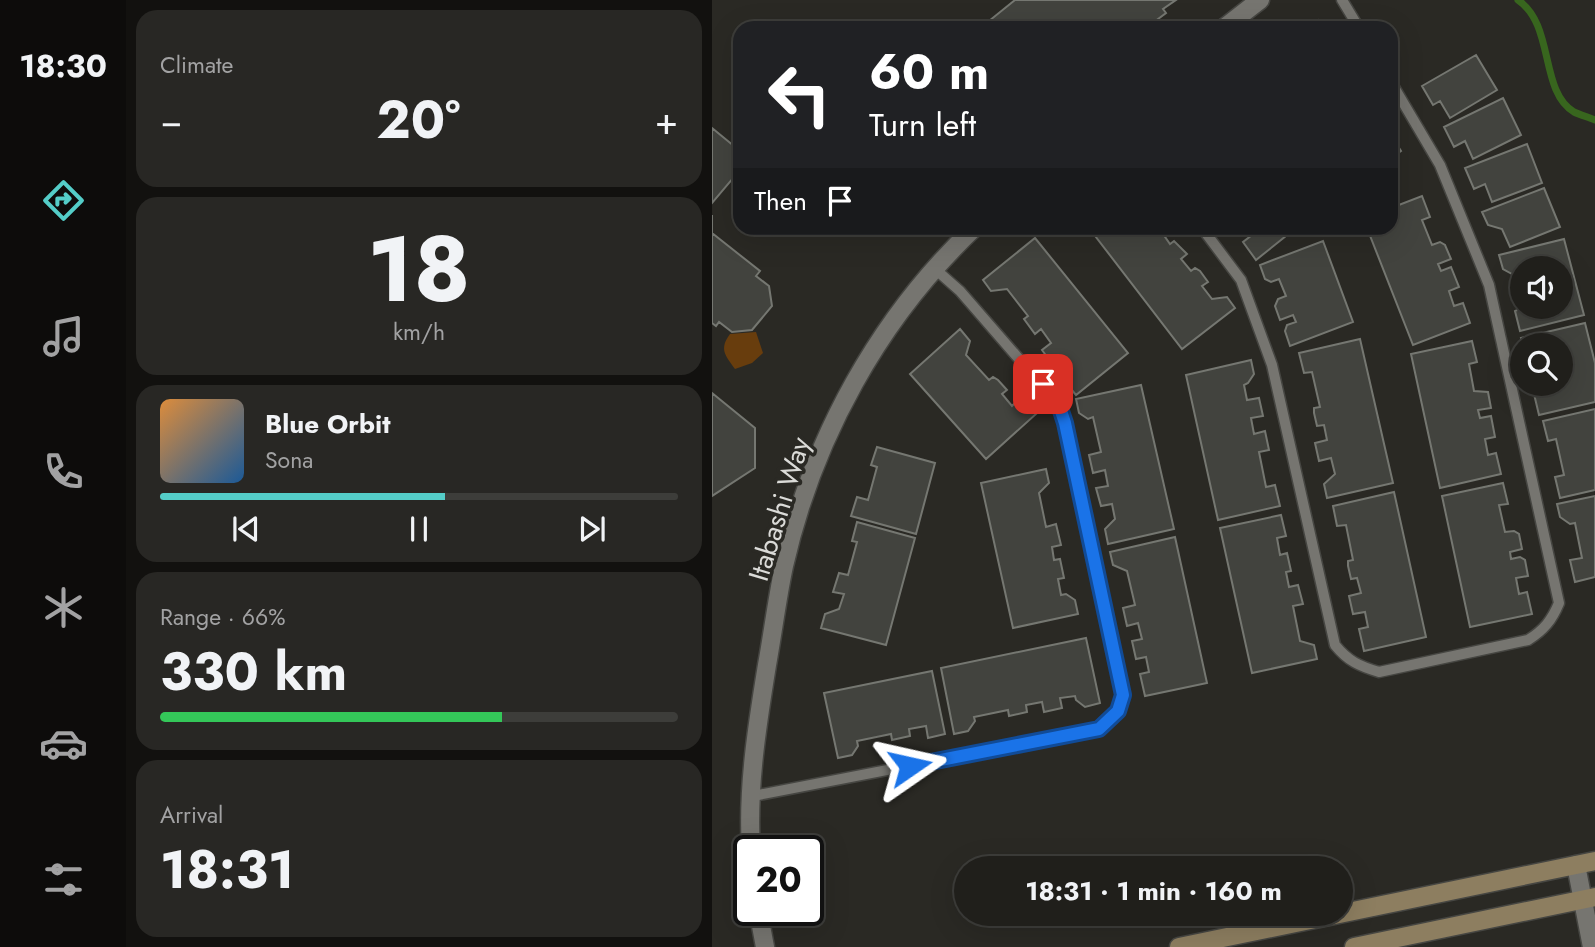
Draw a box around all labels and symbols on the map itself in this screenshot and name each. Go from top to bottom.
pin [1013,354,1073,414]
street label: Itabashi Way [738,431,821,586]
position arrow [873,729,947,803]
speed limit sign: 20 [733,835,824,926]

